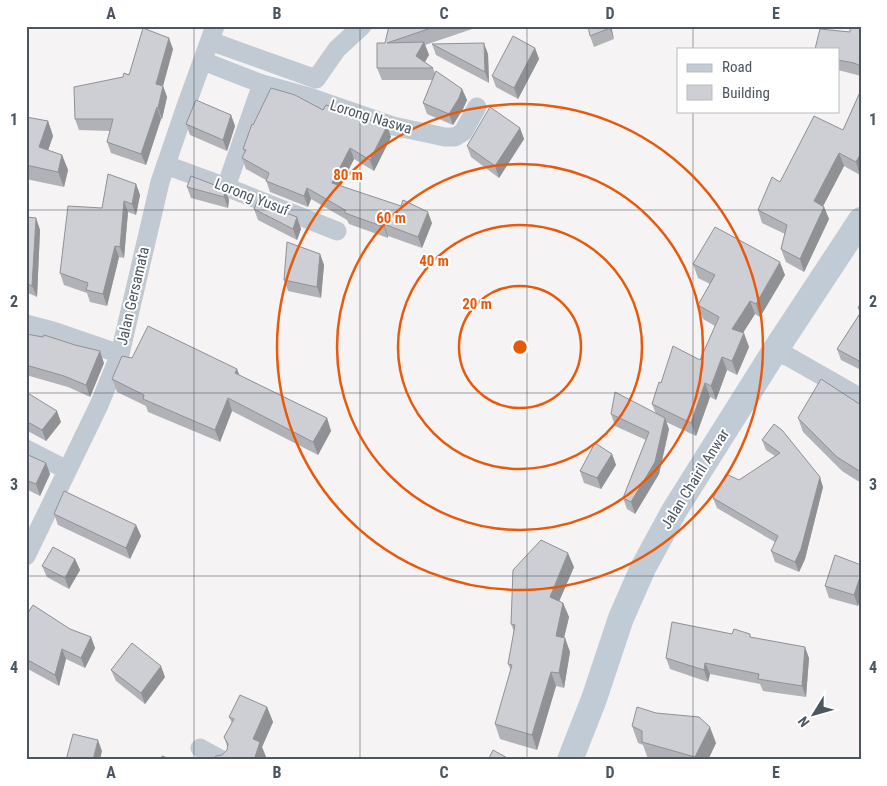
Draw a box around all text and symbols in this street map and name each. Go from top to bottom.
text: A [106,4,116,23]
text: B [273,4,282,23]
text: C [439,4,449,23]
text: D [605,4,615,23]
text: E [772,4,780,23]
legend [677,48,840,112]
text: Road [722,58,752,76]
text: Building [722,84,770,102]
street label: Lorong Naswa [328,96,414,138]
text: 1 [10,110,18,129]
text: 1 [869,110,877,129]
text: 80 m [333,166,363,184]
street label: Lorong Yusuf [212,175,292,220]
text: 60 m [376,209,406,227]
street label: Jalan Gersamata [113,245,153,347]
text: 40 m [419,252,449,270]
text: 2 [10,292,18,311]
text: 2 [869,292,877,311]
text: 20 m [462,295,492,313]
centre of rings [511,338,529,356]
street label: Jalan Chairil Anwar [657,425,733,532]
text: 3 [10,475,18,494]
text: 3 [869,475,877,494]
text: 4 [10,658,18,677]
text: 4 [869,658,877,677]
north arrow [790,688,840,738]
text: N [795,714,813,730]
text: A [106,763,116,782]
text: B [273,763,282,782]
text: C [439,763,449,782]
text: D [605,763,615,782]
text: E [772,763,780,782]

